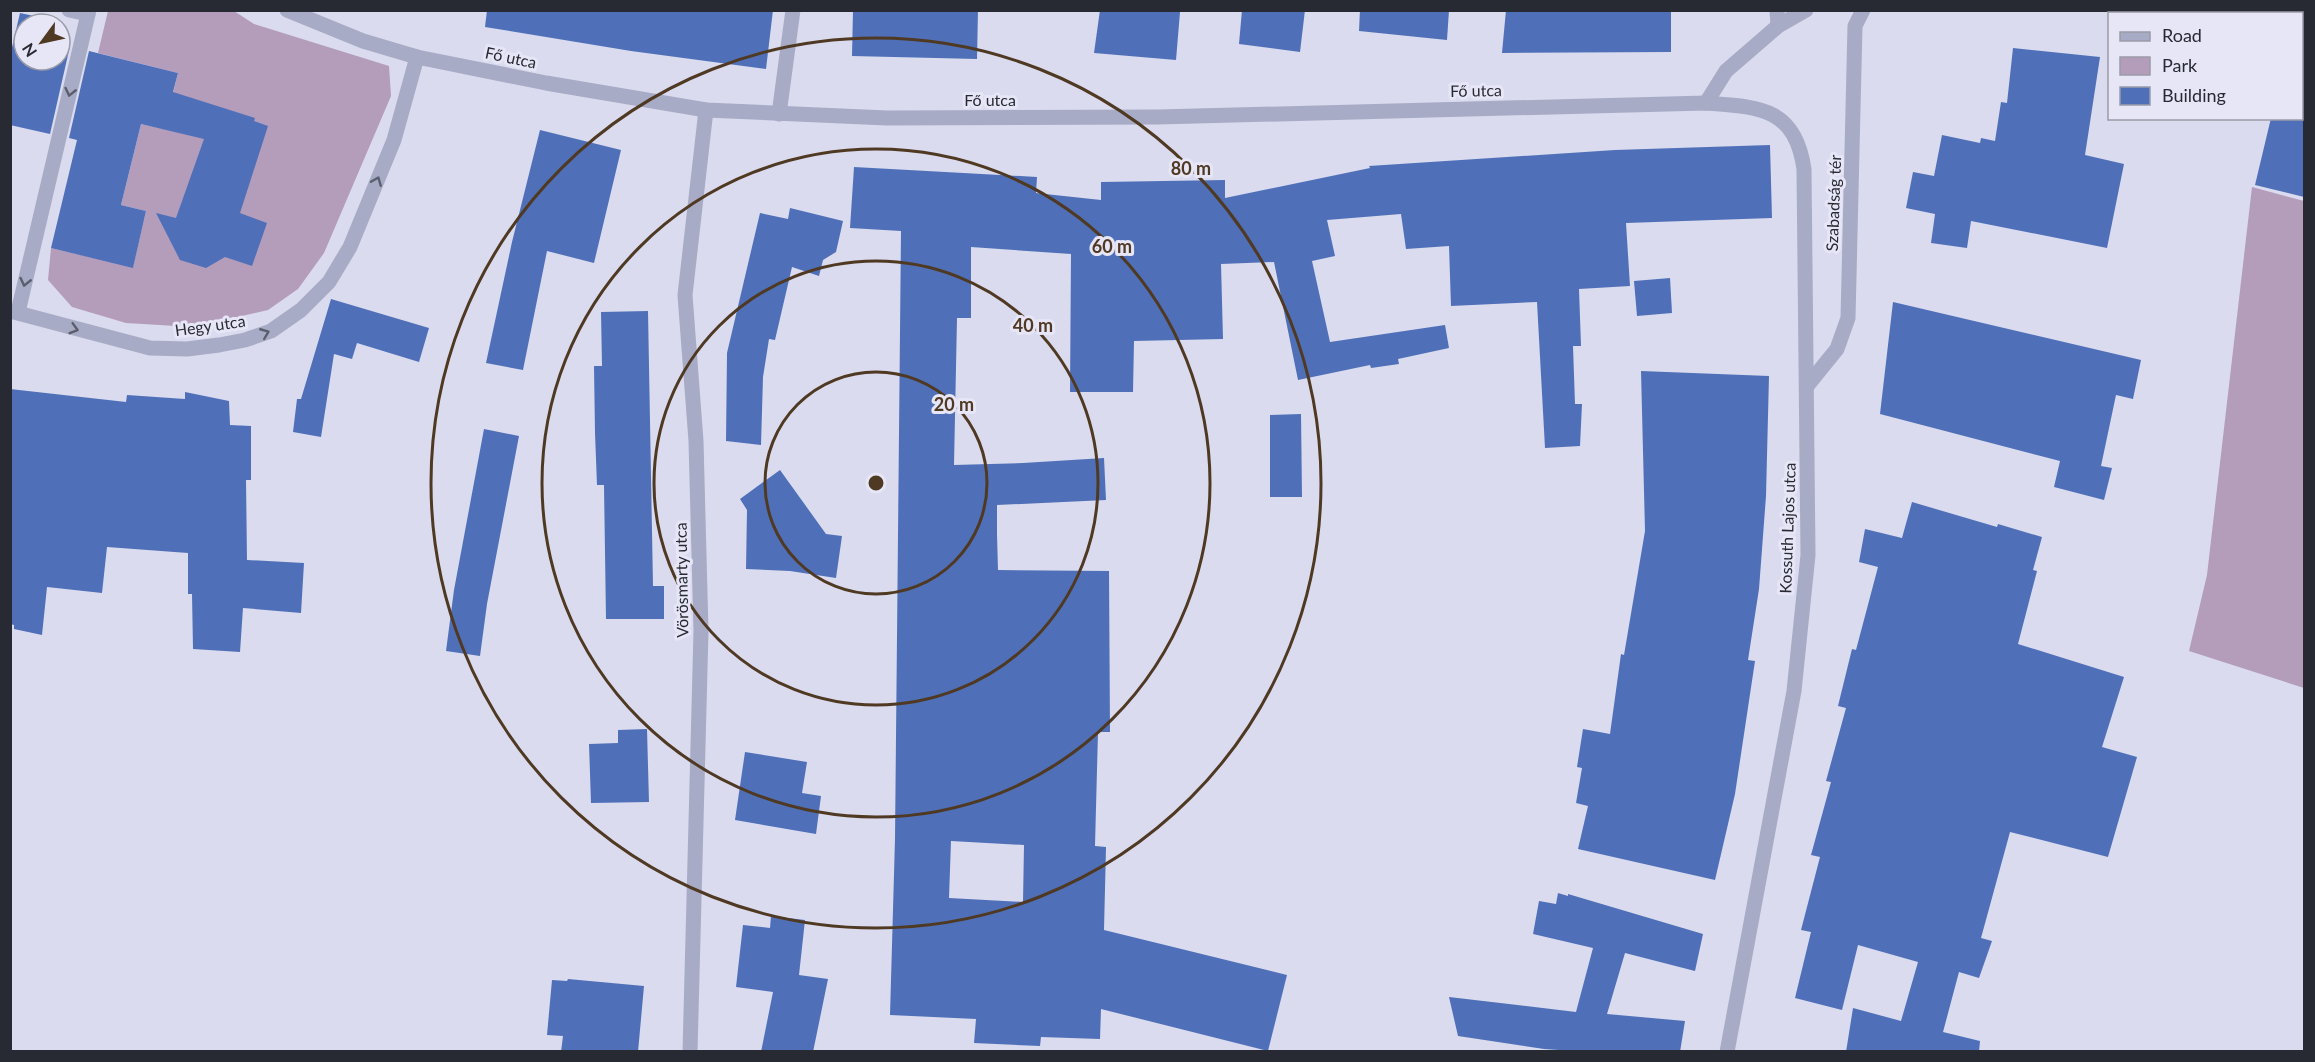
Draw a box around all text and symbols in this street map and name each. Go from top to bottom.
north arrow [12,12,72,72]
legend [2108,12,2303,120]
text: Road [2162,24,2202,46]
text: N [18,40,40,61]
street label: Fő utca [484,42,538,72]
text: Park [2162,54,2198,76]
street label: Fő utca [1450,80,1502,100]
text: Building [2162,84,2226,106]
one-way arrow [64,87,77,97]
street label: Fő utca [964,90,1016,109]
street label: Szabadság tér [1822,154,1844,252]
text: 80 m [1171,157,1211,179]
one-way arrow [370,176,382,187]
text: 60 m [1092,235,1132,257]
one-way arrow [20,277,33,287]
street label: Hegy utca [174,311,246,339]
text: 40 m [1013,314,1053,336]
one-way arrow [68,322,79,334]
one-way arrow [258,328,269,340]
text: 20 m [934,393,974,415]
street label: Kossuth Lajos utca [1775,462,1799,594]
centre of rings [866,473,886,493]
street label: Vörösmarty utca [670,522,692,638]

